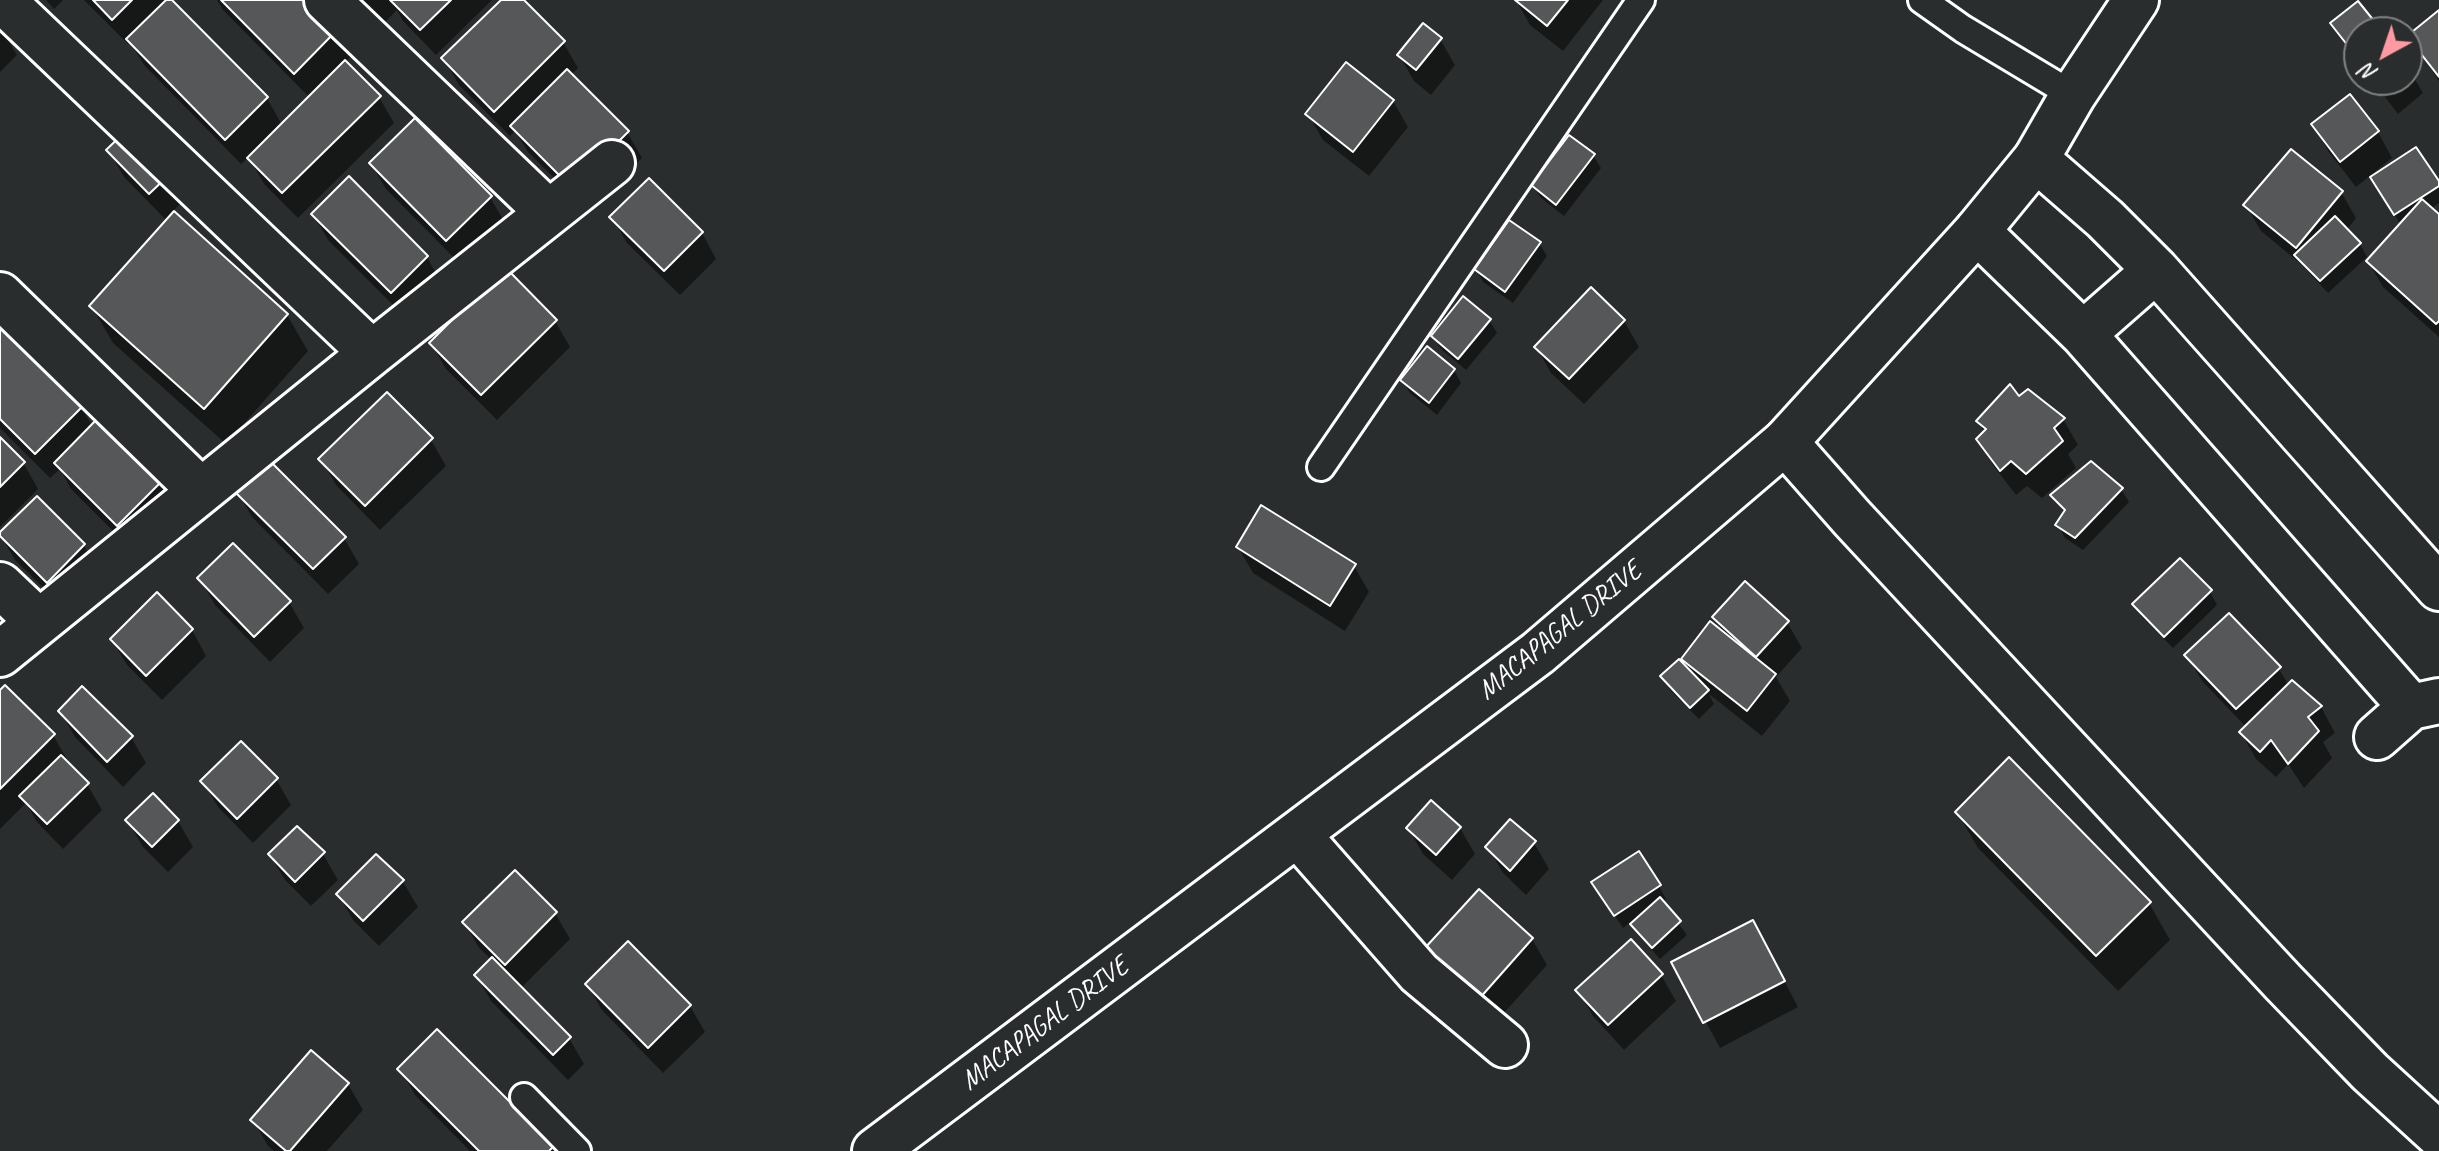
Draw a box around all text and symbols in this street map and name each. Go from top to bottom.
north arrow [2343,16,2423,96]
text: N [2355,58,2383,88]
street label: MACAPAGAL DRIVE [1471,554,1649,708]
street label: MACAPAGAL DRIVE [954,950,1136,1098]

